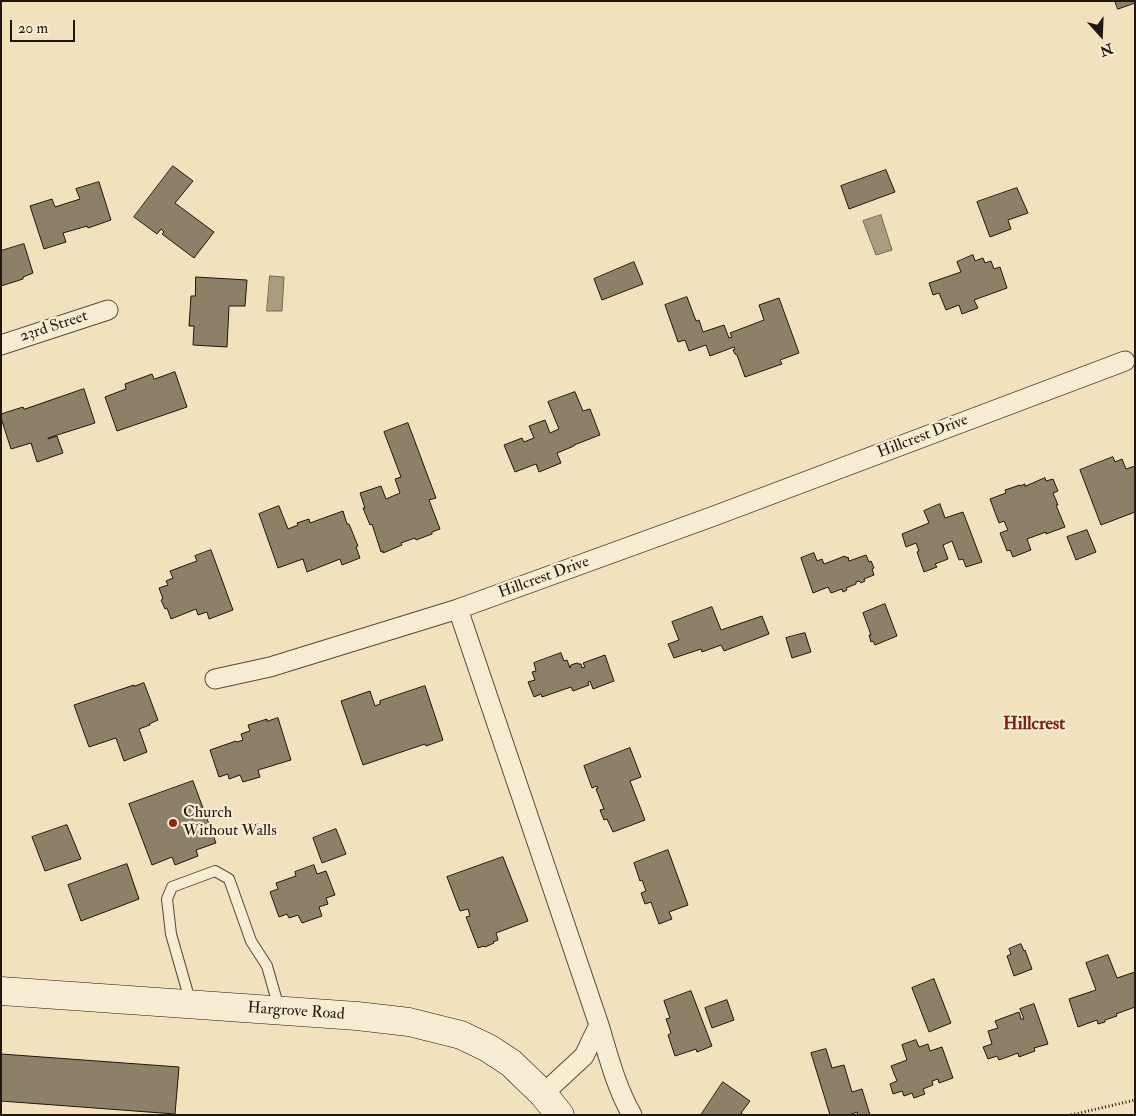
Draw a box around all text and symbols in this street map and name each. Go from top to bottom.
scale bar [12,10,78,42]
north arrow [1076,10,1126,60]
text: 20 m [18,19,48,38]
text: N [1098,39,1115,60]
street label: 23rd Street [18,307,90,347]
street label: Hillcrest Drive [875,411,971,463]
street label: Hillcrest Drive [496,553,592,603]
district label: Hillcrest [1003,714,1065,736]
place label: Church Without Walls [183,804,277,842]
marker: Church Without Walls [167,817,179,829]
street label: Hargrove Road [247,999,345,1025]

